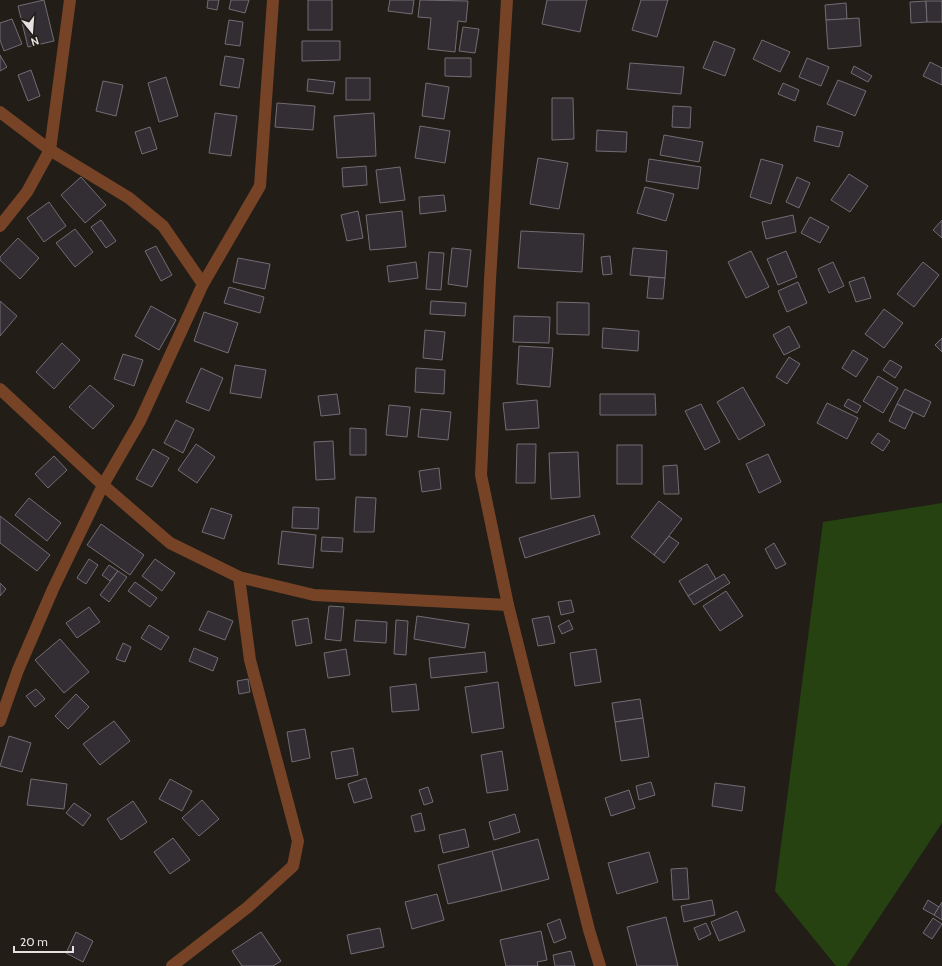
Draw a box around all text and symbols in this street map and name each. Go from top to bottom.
north arrow [12,12,52,52]
text: N [29,34,41,49]
scale bar [14,928,73,954]
text: 20 m [20,934,48,949]

